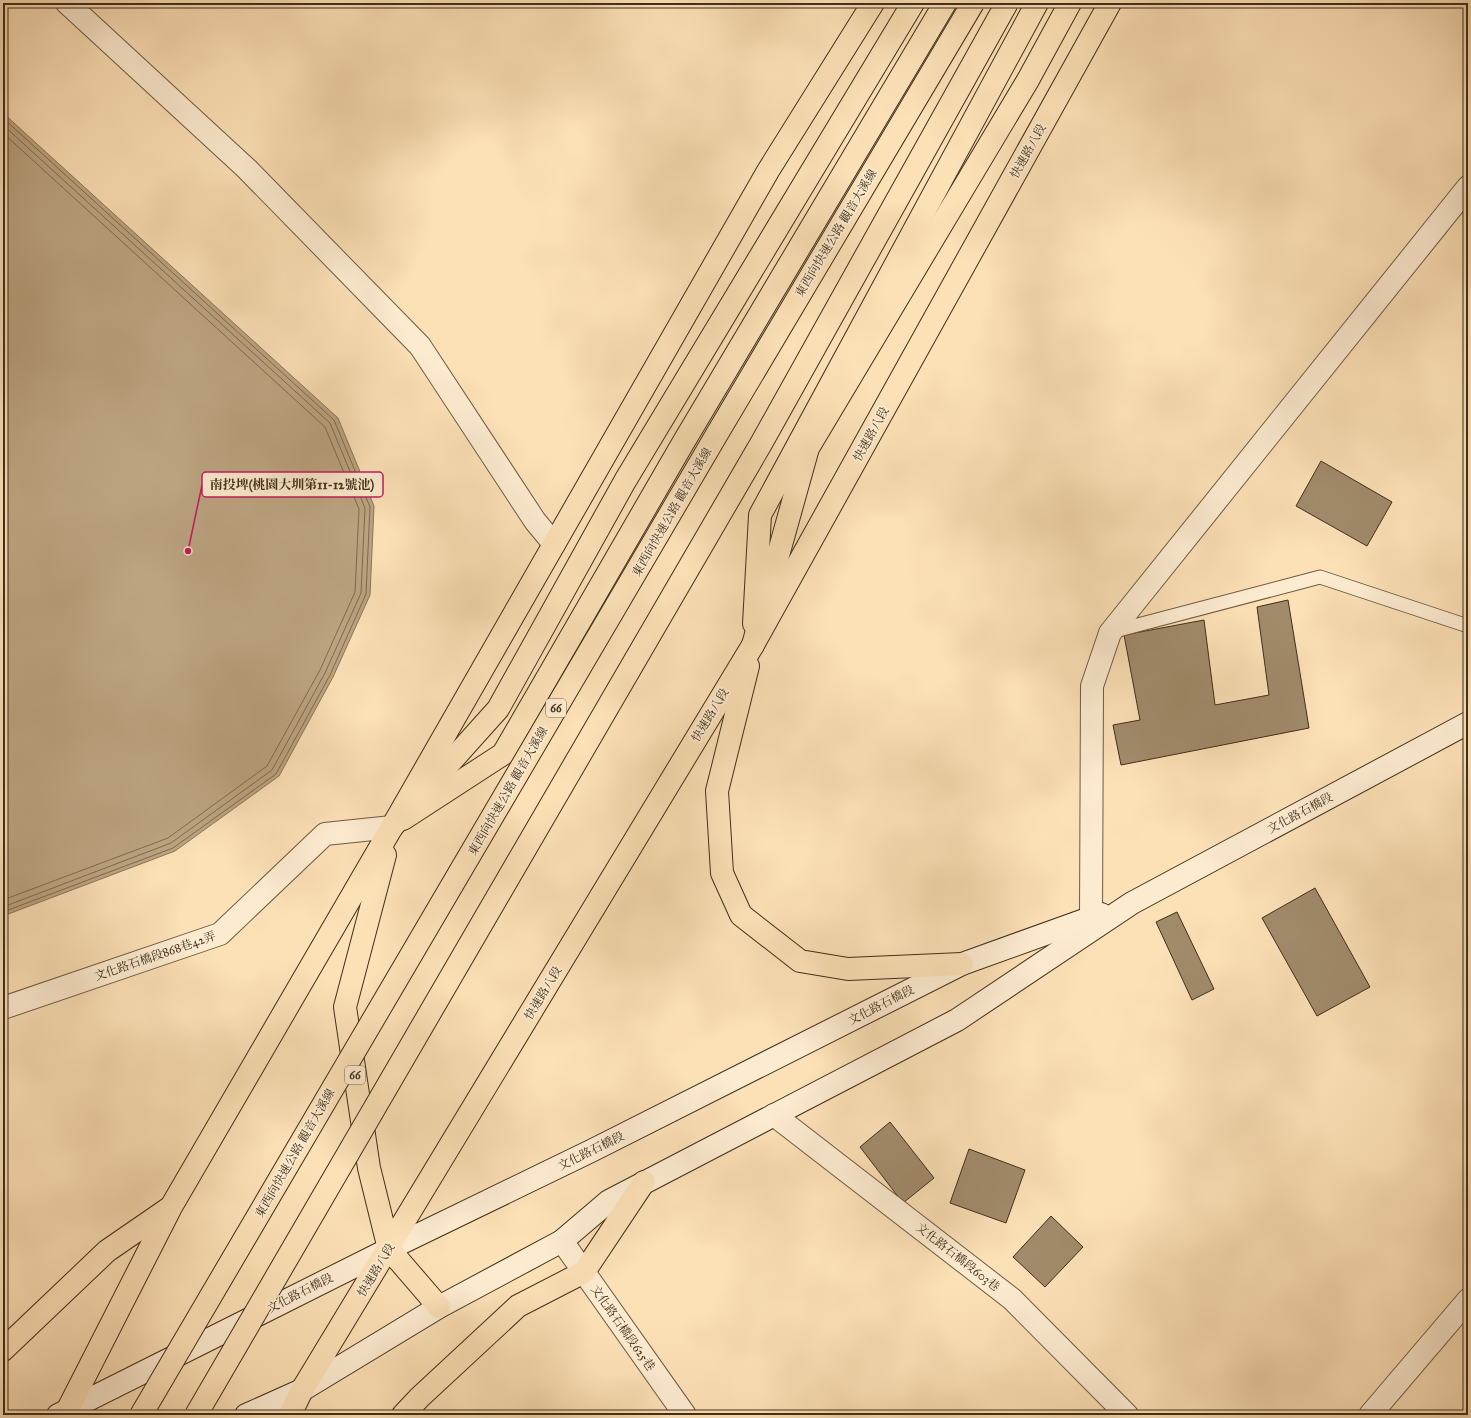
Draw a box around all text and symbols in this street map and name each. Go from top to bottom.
street label: 快速路八段 [1007,121,1049,181]
street label: 東西向快速公路 觀音大溪線 [792,167,880,299]
street label: 快速路八段 [850,404,892,464]
street label: 東西向快速公路 觀音大溪線 [629,445,715,579]
callout: 南投埤(桃園大圳第11-12號池) [202,472,383,497]
text: 南投埤(桃園大圳第11-12號池) [210,477,374,493]
street label: 快速路八段 [689,686,731,744]
road number: 66 [546,699,566,717]
street label: 東西向快速公路 觀音大溪線 [465,724,551,858]
street label: 文化路石橋段 [1265,790,1335,836]
street label: 文化路石橋段868巷42弄 [92,929,218,983]
street label: 快速路八段 [522,964,564,1022]
street label: 文化路石橋段 [846,982,916,1028]
road number: 66 [345,1066,365,1084]
street label: 東西向快速公路 觀音大溪線 [252,1086,338,1220]
street label: 文化路石橋段 [556,1129,626,1173]
street label: 文化路石橋段603巷 [914,1220,1002,1294]
street label: 快速路八段 [355,1241,397,1299]
street label: 文化路石橋段 [265,1270,335,1316]
street label: 文化路石橋段625巷 [588,1282,658,1374]

